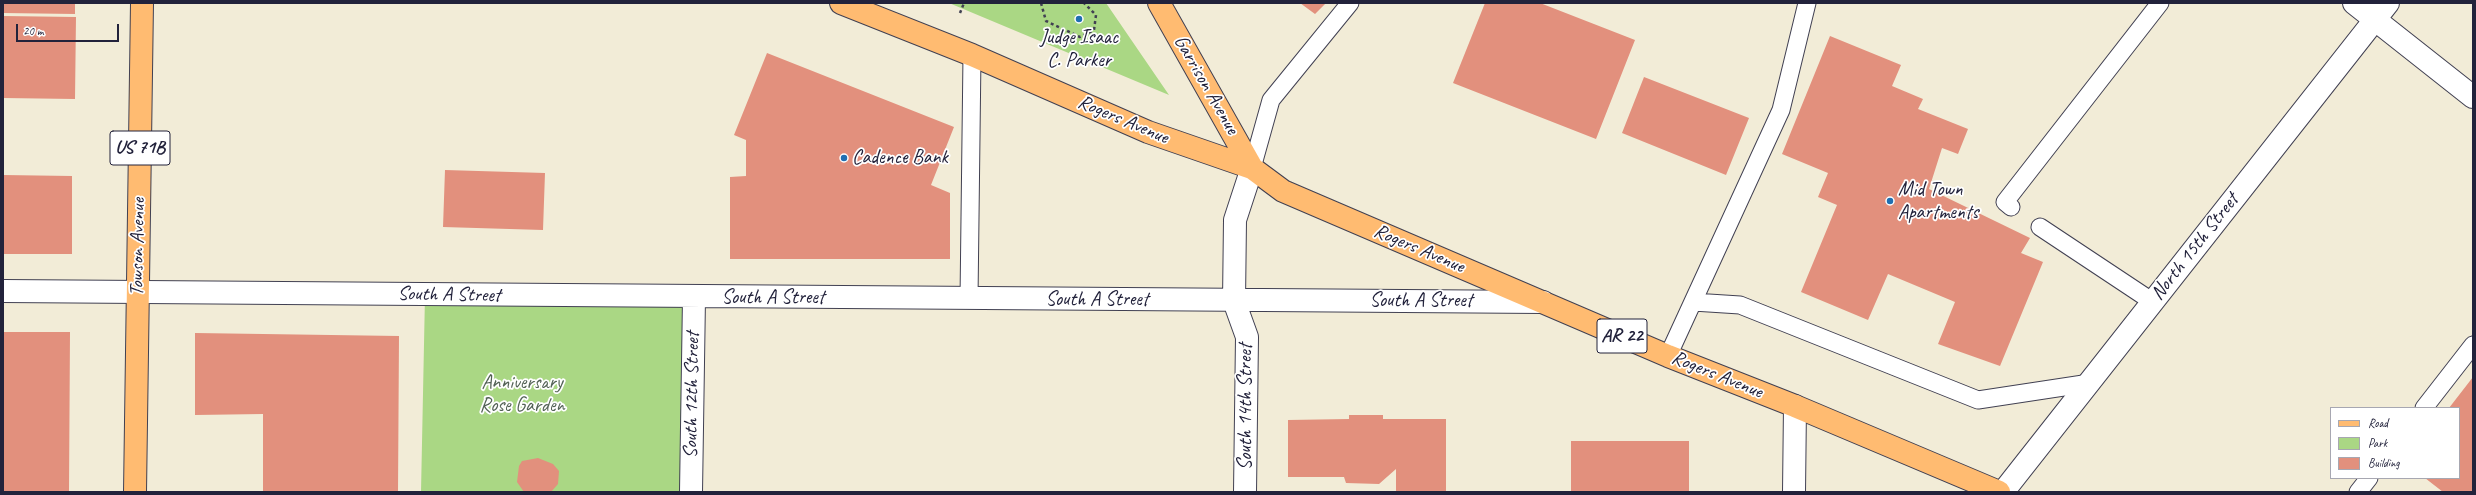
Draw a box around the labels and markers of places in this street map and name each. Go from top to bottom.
marker: Judge Isaac C. Parker [1074,14,1084,24]
place label: Judge Isaac C. Parker [1040,26,1118,73]
place label: Cadence Bank [852,146,948,170]
marker: Cadence Bank [839,153,849,163]
place label: Mid Town Apartments [1898,178,1978,225]
marker: Mid Town Apartments [1885,196,1895,206]

